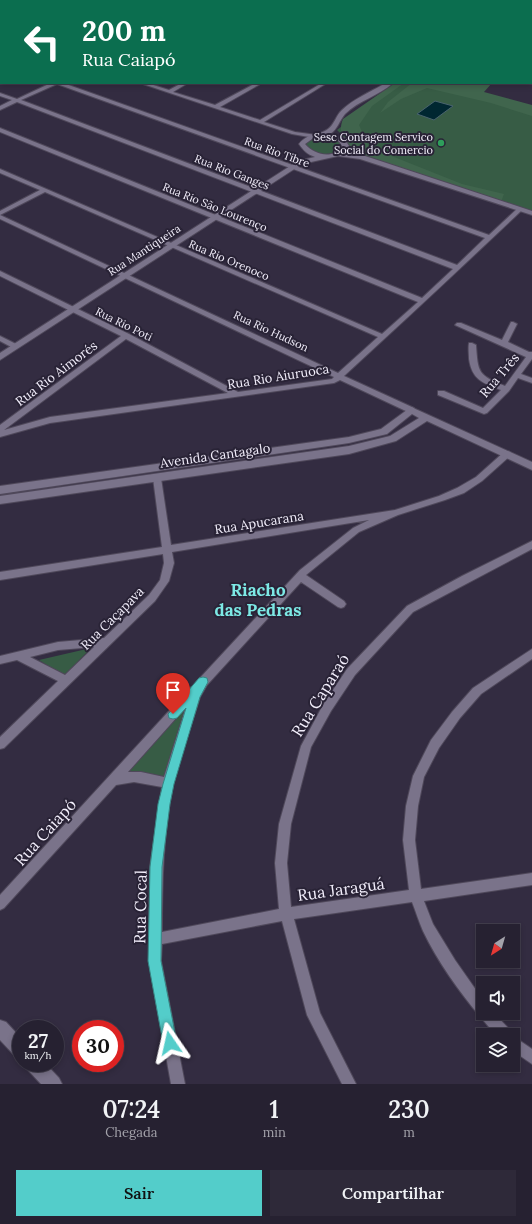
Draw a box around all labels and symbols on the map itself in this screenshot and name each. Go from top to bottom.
place label: Sesc Contagem Servico Social do Comercio [314,130,433,157]
street label: Rua Rio Tibre [242,134,312,170]
marker: Sesc Contagem Servico Social do Comercio [436,138,446,148]
street label: Rua Rio Ganges [193,151,271,193]
street label: Rua Rio São Lourenço [161,180,269,234]
street label: Rua Mantiqueira [105,221,183,279]
street label: Rua Rio Orenoco [187,237,271,283]
street label: Rua Rio Poti [93,304,155,344]
street label: Rua Rio Hudson [231,308,311,355]
street label: Rua Rio Aimorés [12,337,101,410]
street label: Rua Três [476,350,523,401]
street label: Rua Rio Aiuruoca [226,360,331,393]
street label: Avenida Cantagalo [158,439,272,472]
street label: Rua Apucarana [213,507,305,538]
district label: Riacho das Pedras [215,579,301,621]
street label: Rua Caçapava [77,583,148,654]
street label: Rua Caparaó [287,650,353,740]
pin [156,673,190,714]
street label: Rua Caiapó [10,794,80,870]
street label: Rua Cocal [129,870,151,944]
street label: Rua Jaraguá [296,873,386,905]
north arrow [476,924,520,968]
speed limit sign: 30 [72,1020,124,1072]
position arrow [149,1022,191,1064]

